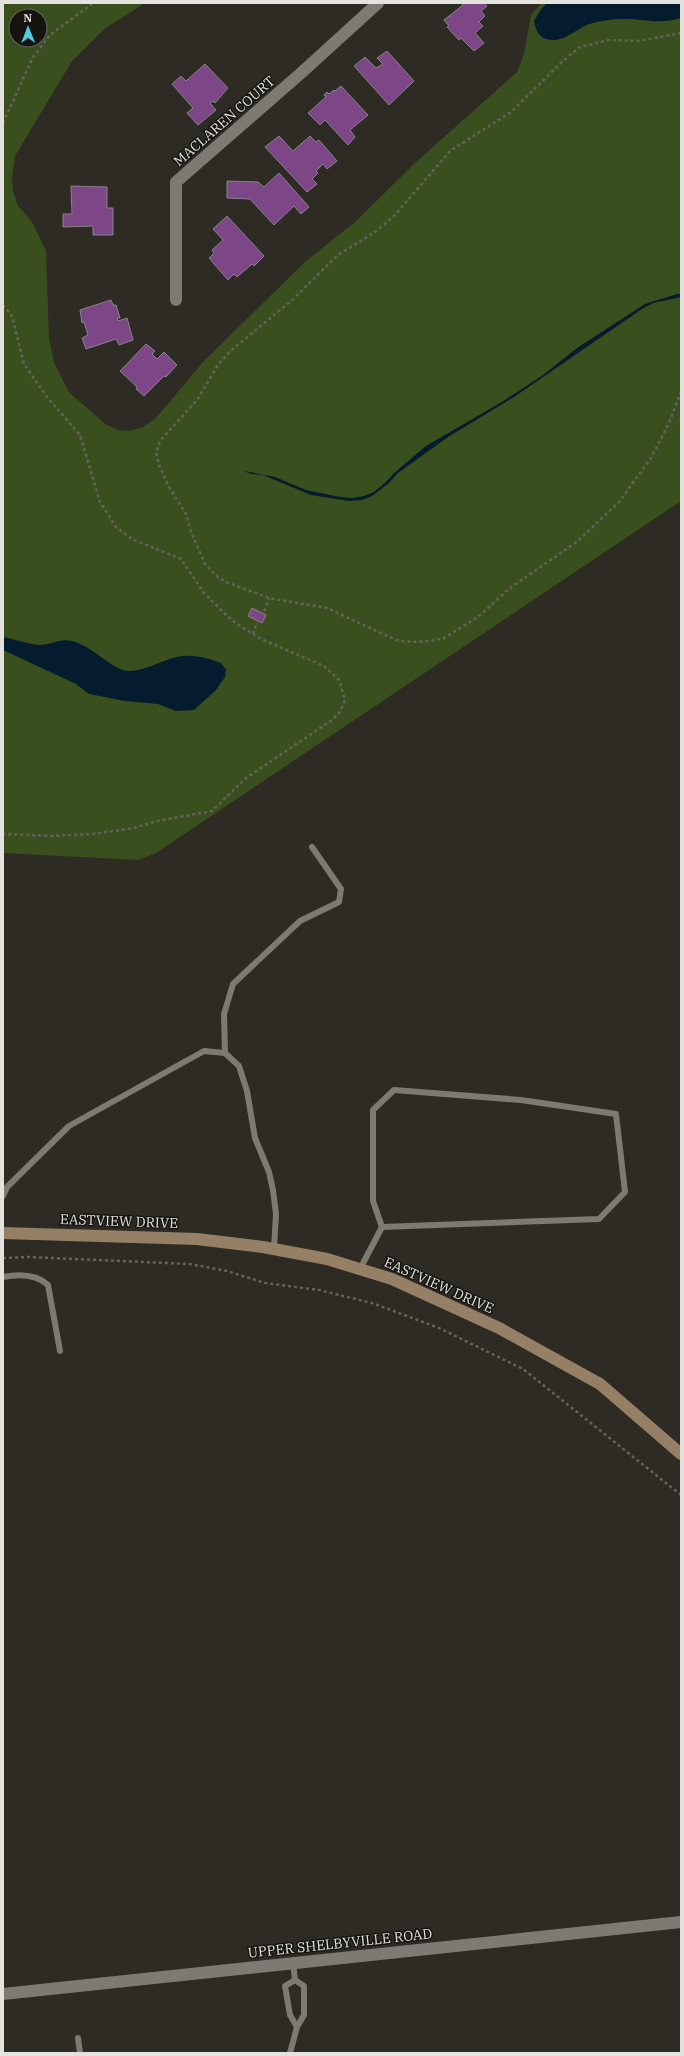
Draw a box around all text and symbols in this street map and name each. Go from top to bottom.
north arrow [8,8,48,48]
text: N [23,11,33,25]
street label: MACLAREN COURT [170,72,278,170]
street label: EASTVIEW DRIVE [60,1210,178,1232]
street label: EASTVIEW DRIVE [381,1253,497,1317]
street label: UPPER SHELBYVILLE ROAD [247,1924,433,1962]

